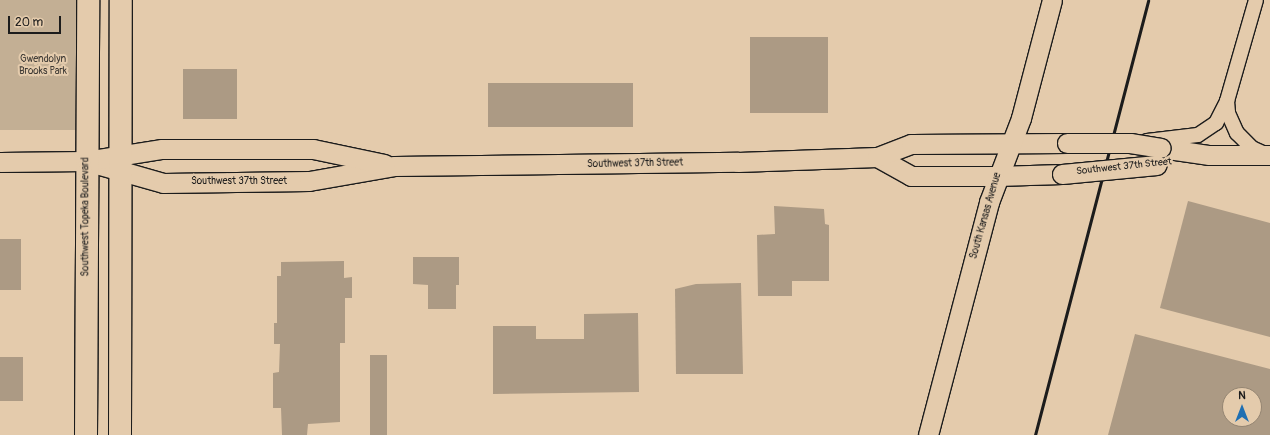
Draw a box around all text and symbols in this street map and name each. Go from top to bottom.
scale bar [10,8,63,34]
text: 20 m [15,15,43,30]
park label: Gwendolyn Brooks Park [19,53,67,76]
street label: Southwest 37th Street [1076,156,1172,178]
street label: Southwest Topeka Boulevard [80,157,92,277]
street label: Southwest 37th Street [587,157,683,171]
street label: South Kansas Avenue [968,171,1004,261]
street label: Southwest 37th Street [191,176,287,188]
north arrow [1222,387,1262,427]
text: N [1238,389,1246,402]

